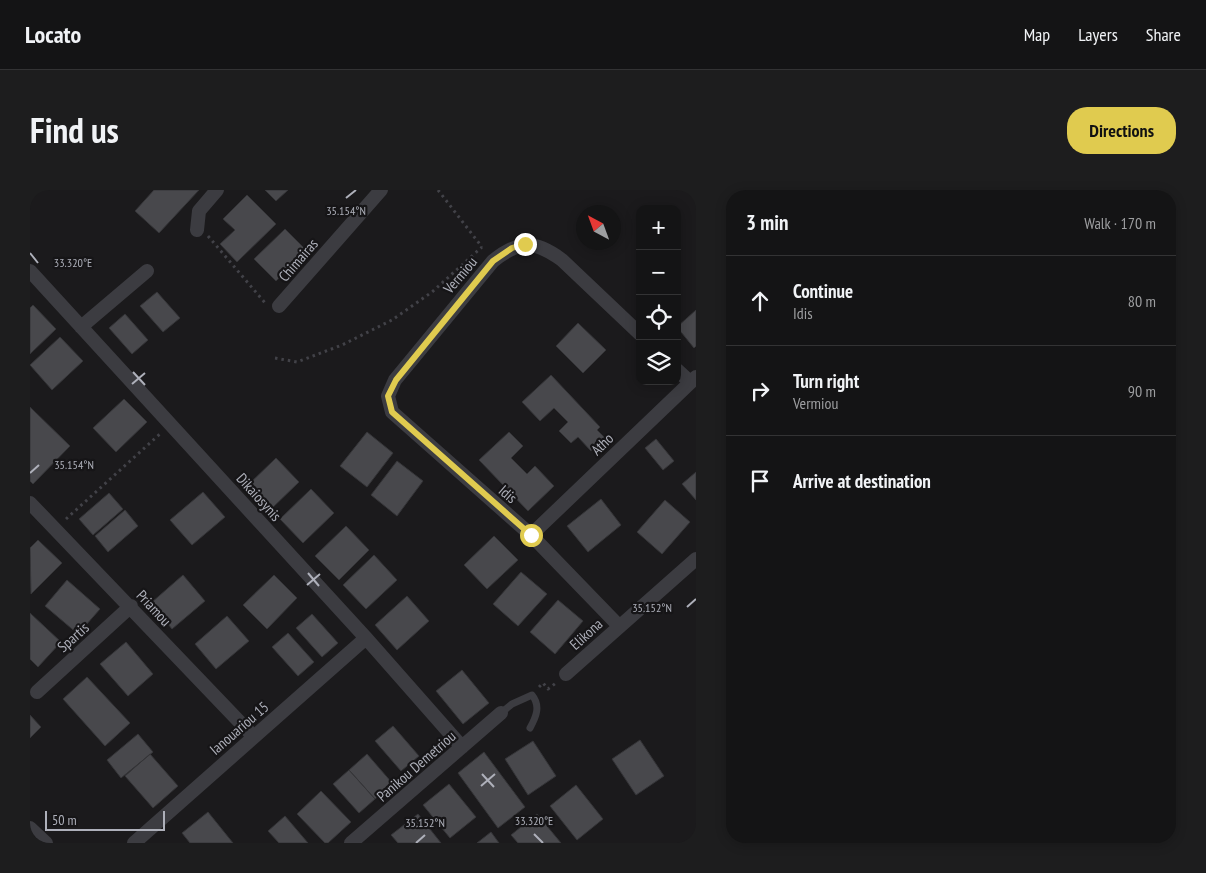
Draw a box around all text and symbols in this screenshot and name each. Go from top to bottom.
text: Locato [25,19,81,50]
text: Map [1024,23,1050,46]
text: Layers [1078,23,1118,46]
text: Share [1146,23,1181,46]
text: Find us [30,107,119,153]
button: Directions [1067,107,1176,154]
text: 35.154°N [326,203,366,218]
north arrow [576,205,621,250]
map controls [636,205,681,385]
button: + [636,205,681,250]
text: 3 min [746,209,788,236]
text: Walk · 170 m [1084,213,1156,233]
route end [514,233,537,256]
street label: Chimairas [274,235,322,285]
button: − [636,250,681,295]
street label: Vermiou [438,253,481,298]
text: 33.320°E [54,255,92,270]
text: Continue [793,279,853,303]
icon: ahead [746,287,774,315]
text: 80 m [1128,291,1156,311]
button: locate [636,295,681,340]
text: Idis [793,303,813,323]
button: layers [636,340,681,385]
text: Turn right [793,369,859,393]
icon: right [746,377,774,405]
text: 90 m [1128,381,1156,401]
text: Vermiou [793,393,838,413]
street label: Atho [587,429,617,459]
text: 35.154°N [54,457,94,472]
icon: arrive [746,467,774,495]
street label: Dikaiosynis [232,469,286,525]
text: Arrive at destination [793,469,931,493]
street label: Idis [495,481,521,507]
route start [520,524,543,547]
street label: Priamou [133,586,175,630]
text: 35.152°N [632,600,672,615]
street label: Elikona [566,614,606,654]
street label: Spartis [53,618,93,656]
street label: Ianouariou 15 [206,697,272,759]
street label: Panikou Demetriou [373,726,459,806]
scale bar [45,808,165,831]
text: 50 m [52,811,77,829]
text: 33.320°E [515,813,553,828]
text: 35.152°N [405,815,445,830]

